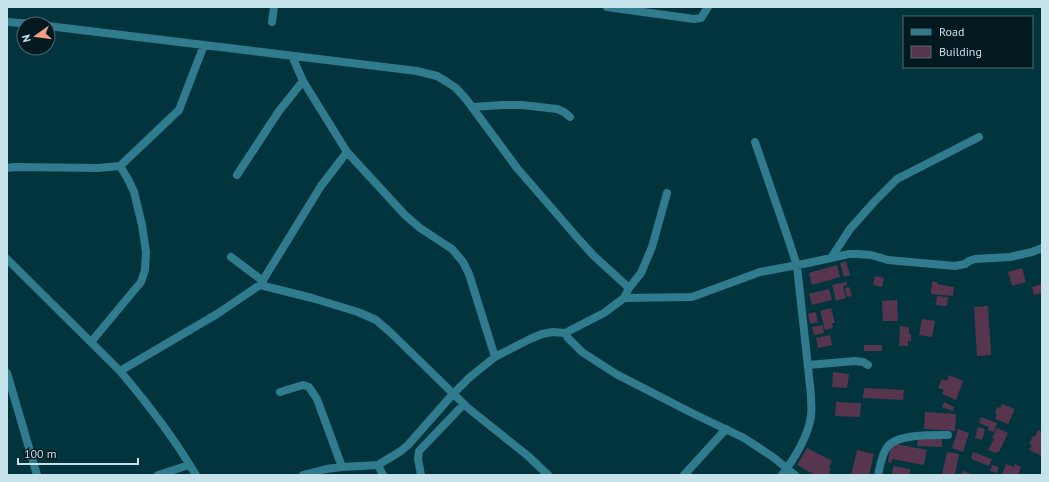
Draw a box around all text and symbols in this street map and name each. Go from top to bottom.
north arrow [16,16,56,56]
legend [903,16,1033,68]
text: Road [939,24,964,39]
text: N [19,33,34,44]
text: Building [939,44,982,59]
scale bar [18,440,138,466]
text: 100 m [24,446,57,461]

